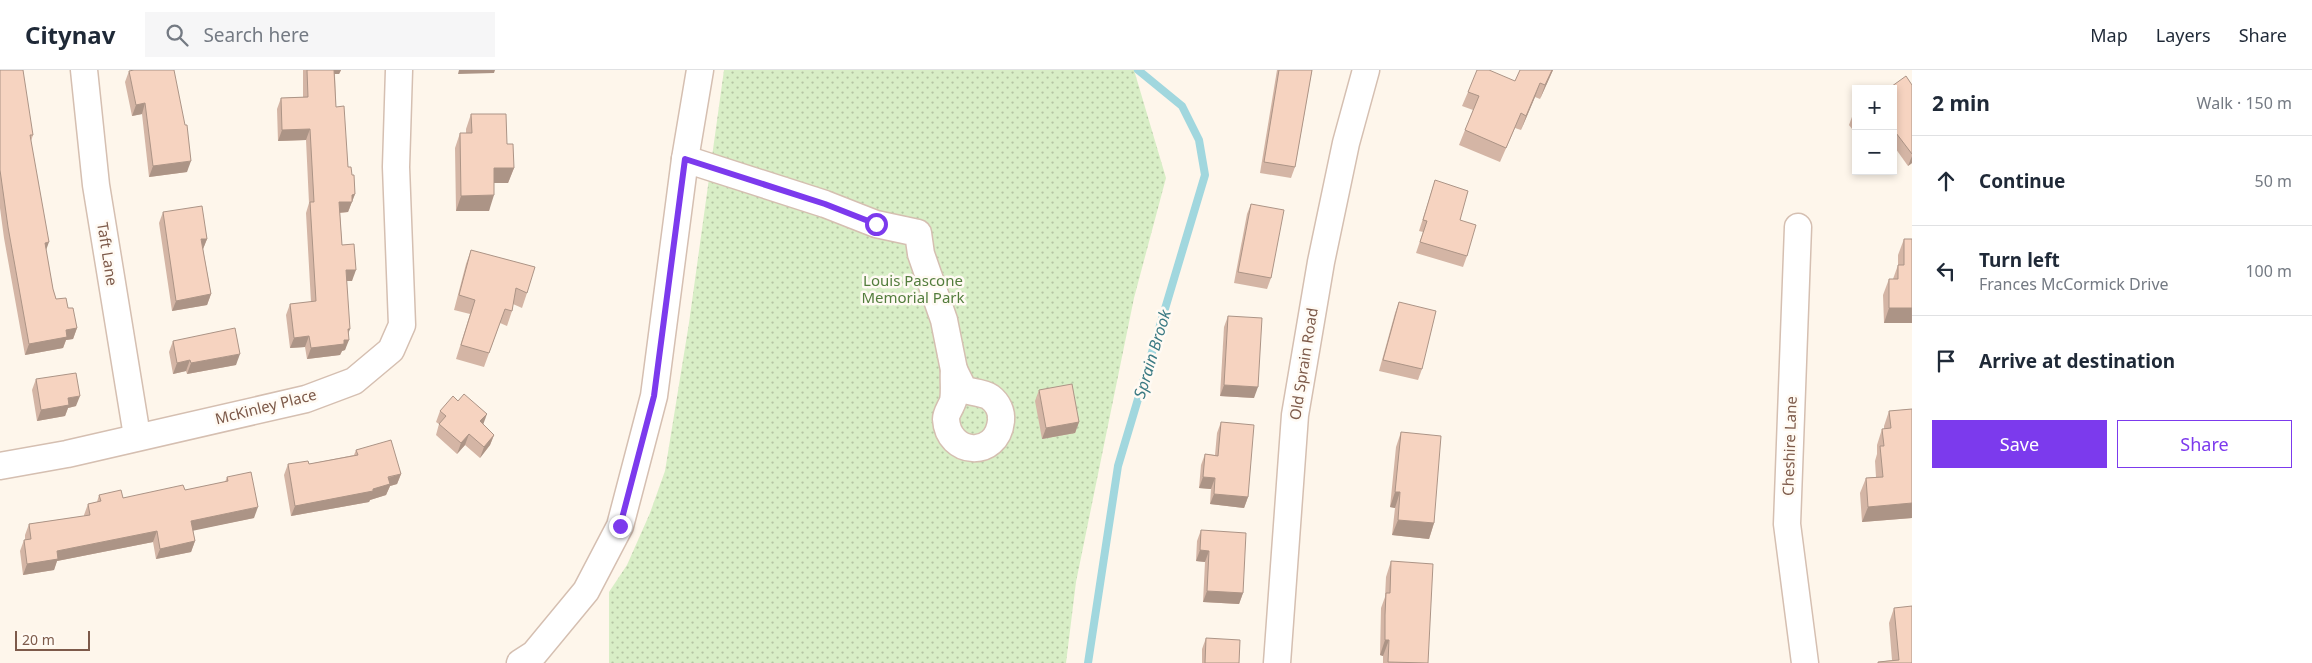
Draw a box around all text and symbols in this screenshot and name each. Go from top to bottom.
search box [145,12,495,57]
text: Citynav [25,18,115,51]
icon: search [163,21,191,49]
text: Search here [203,22,309,48]
text: Map [2090,23,2128,47]
text: Layers [2156,23,2211,47]
text: Share [2239,23,2287,47]
map controls [1852,85,1897,175]
button: + [1852,85,1897,130]
text: 2 min [1932,89,1990,117]
text: Walk · 150 m [2197,92,2292,114]
button: − [1852,130,1897,175]
icon: ahead [1932,167,1960,195]
text: Continue [1979,168,2065,194]
text: 50 m [2255,170,2292,192]
route start [865,213,888,236]
street label: Taft Lane [93,221,123,287]
text: Turn left [1979,247,2060,273]
icon: left [1932,257,1960,285]
text: 100 m [2245,260,2292,282]
park label: Louis Pascone Memorial Park [861,270,965,307]
text: Frances McCormick Drive [1979,273,2169,295]
water label: Sprain Brook [1128,306,1176,401]
street label: Old Sprain Road [1284,306,1322,421]
icon: arrive [1932,347,1960,375]
text: Arrive at destination [1979,348,2175,374]
street label: McKinley Place [213,384,319,428]
street label: Cheshire Lane [1777,396,1801,496]
button: Save [1932,420,2107,468]
button: Share [2117,420,2292,468]
route end [609,515,632,538]
scale bar [15,628,90,651]
text: 20 m [22,630,55,649]

